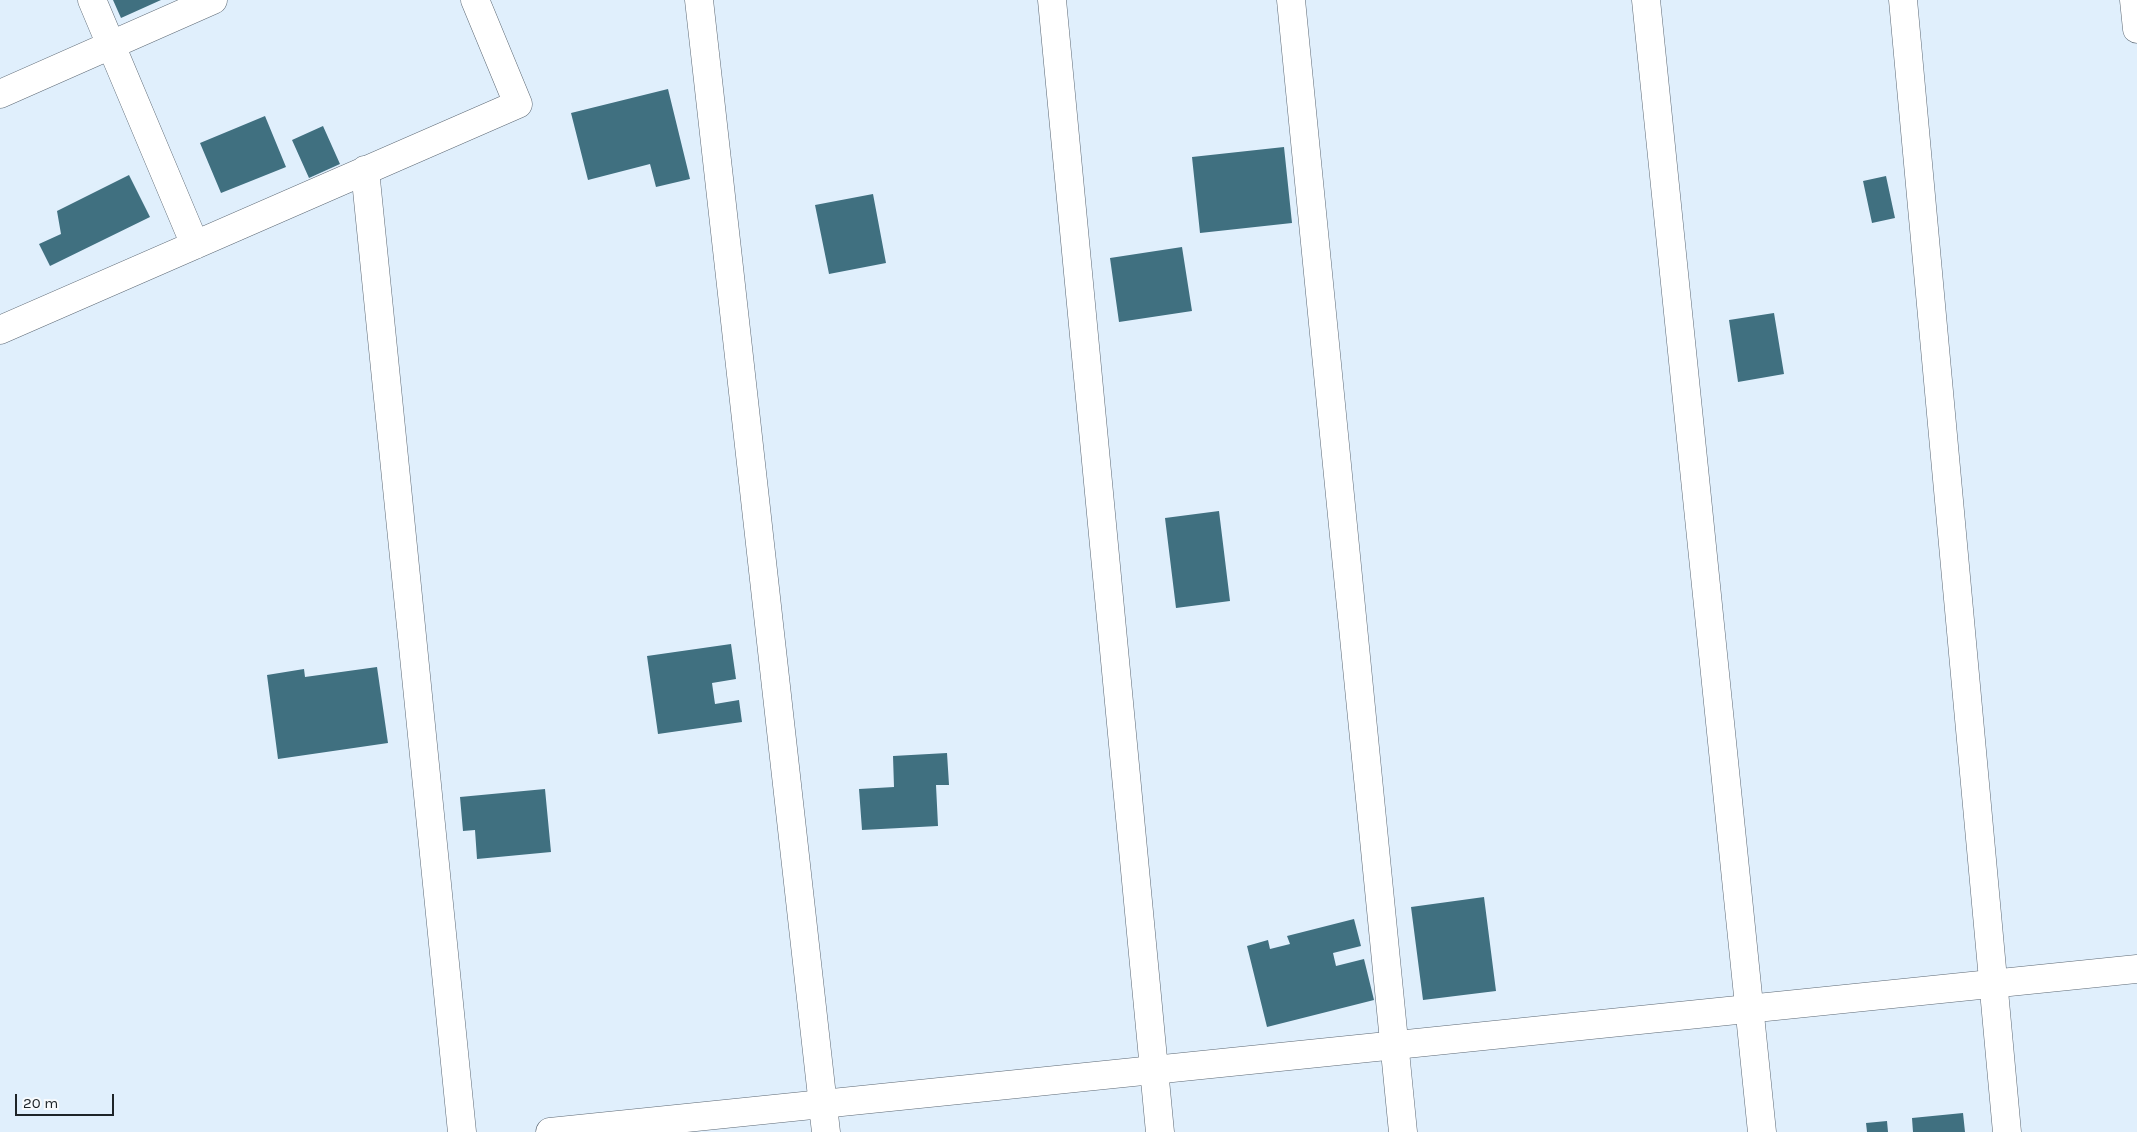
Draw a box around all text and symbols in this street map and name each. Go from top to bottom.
scale bar [18,1084,116,1116]
text: 20 m [23,1094,58,1112]

